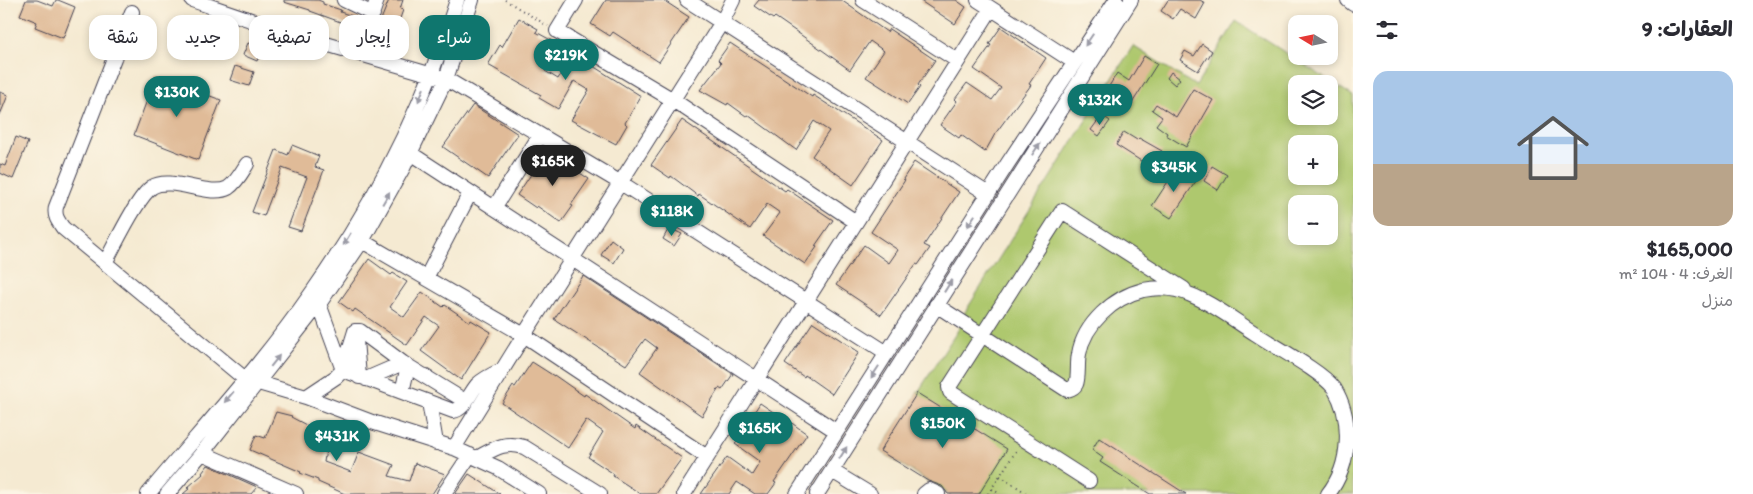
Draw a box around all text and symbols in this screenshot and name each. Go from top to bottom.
chip: شقة [89,15,157,60]
chip: جديد [167,15,239,60]
chip: تصفية [249,15,329,60]
chip: إيجار [339,15,409,60]
chip: شراء [419,15,490,60]
north arrow [1288,15,1338,65]
map controls [1288,15,1338,245]
icon: filters [1373,16,1401,44]
text: العقارات: 9 [1642,16,1733,41]
one-way arrow [1084,34,1093,47]
pin: $219K [531,38,601,81]
text: $219K [545,45,587,64]
button: layers [1288,75,1338,125]
pin: $130K [142,76,212,118]
text: $130K [155,82,199,101]
pin: $132K [1065,84,1135,126]
one-way arrow [417,88,425,102]
text: $132K [1079,90,1121,109]
icon: home [1508,103,1598,193]
button: + [1288,135,1338,185]
one-way arrow [1031,142,1040,156]
pin: $165K [518,144,588,187]
pin: $345K [1139,150,1209,193]
text: $165K [532,151,574,170]
text: $345K [1151,157,1197,176]
one-way arrow [382,191,390,206]
pin: $118K [637,194,707,237]
button: − [1288,195,1338,245]
text: $118K [651,201,693,220]
one-way arrow [967,214,976,227]
one-way arrow [343,233,352,246]
text: $165,000 [1647,236,1733,261]
text: الغرف: 4 · 104 m² [1619,264,1733,283]
one-way arrow [943,279,953,293]
text: منزل [1701,291,1733,310]
one-way arrow [270,354,280,368]
one-way arrow [870,366,879,379]
one-way arrow [224,390,235,403]
pin: $150K [908,406,978,449]
pin: $165K [725,412,795,454]
text: $150K [921,413,965,432]
text: $165K [739,418,781,437]
pin: $431K [302,420,372,462]
text: $431K [315,426,359,445]
one-way arrow [838,446,847,460]

